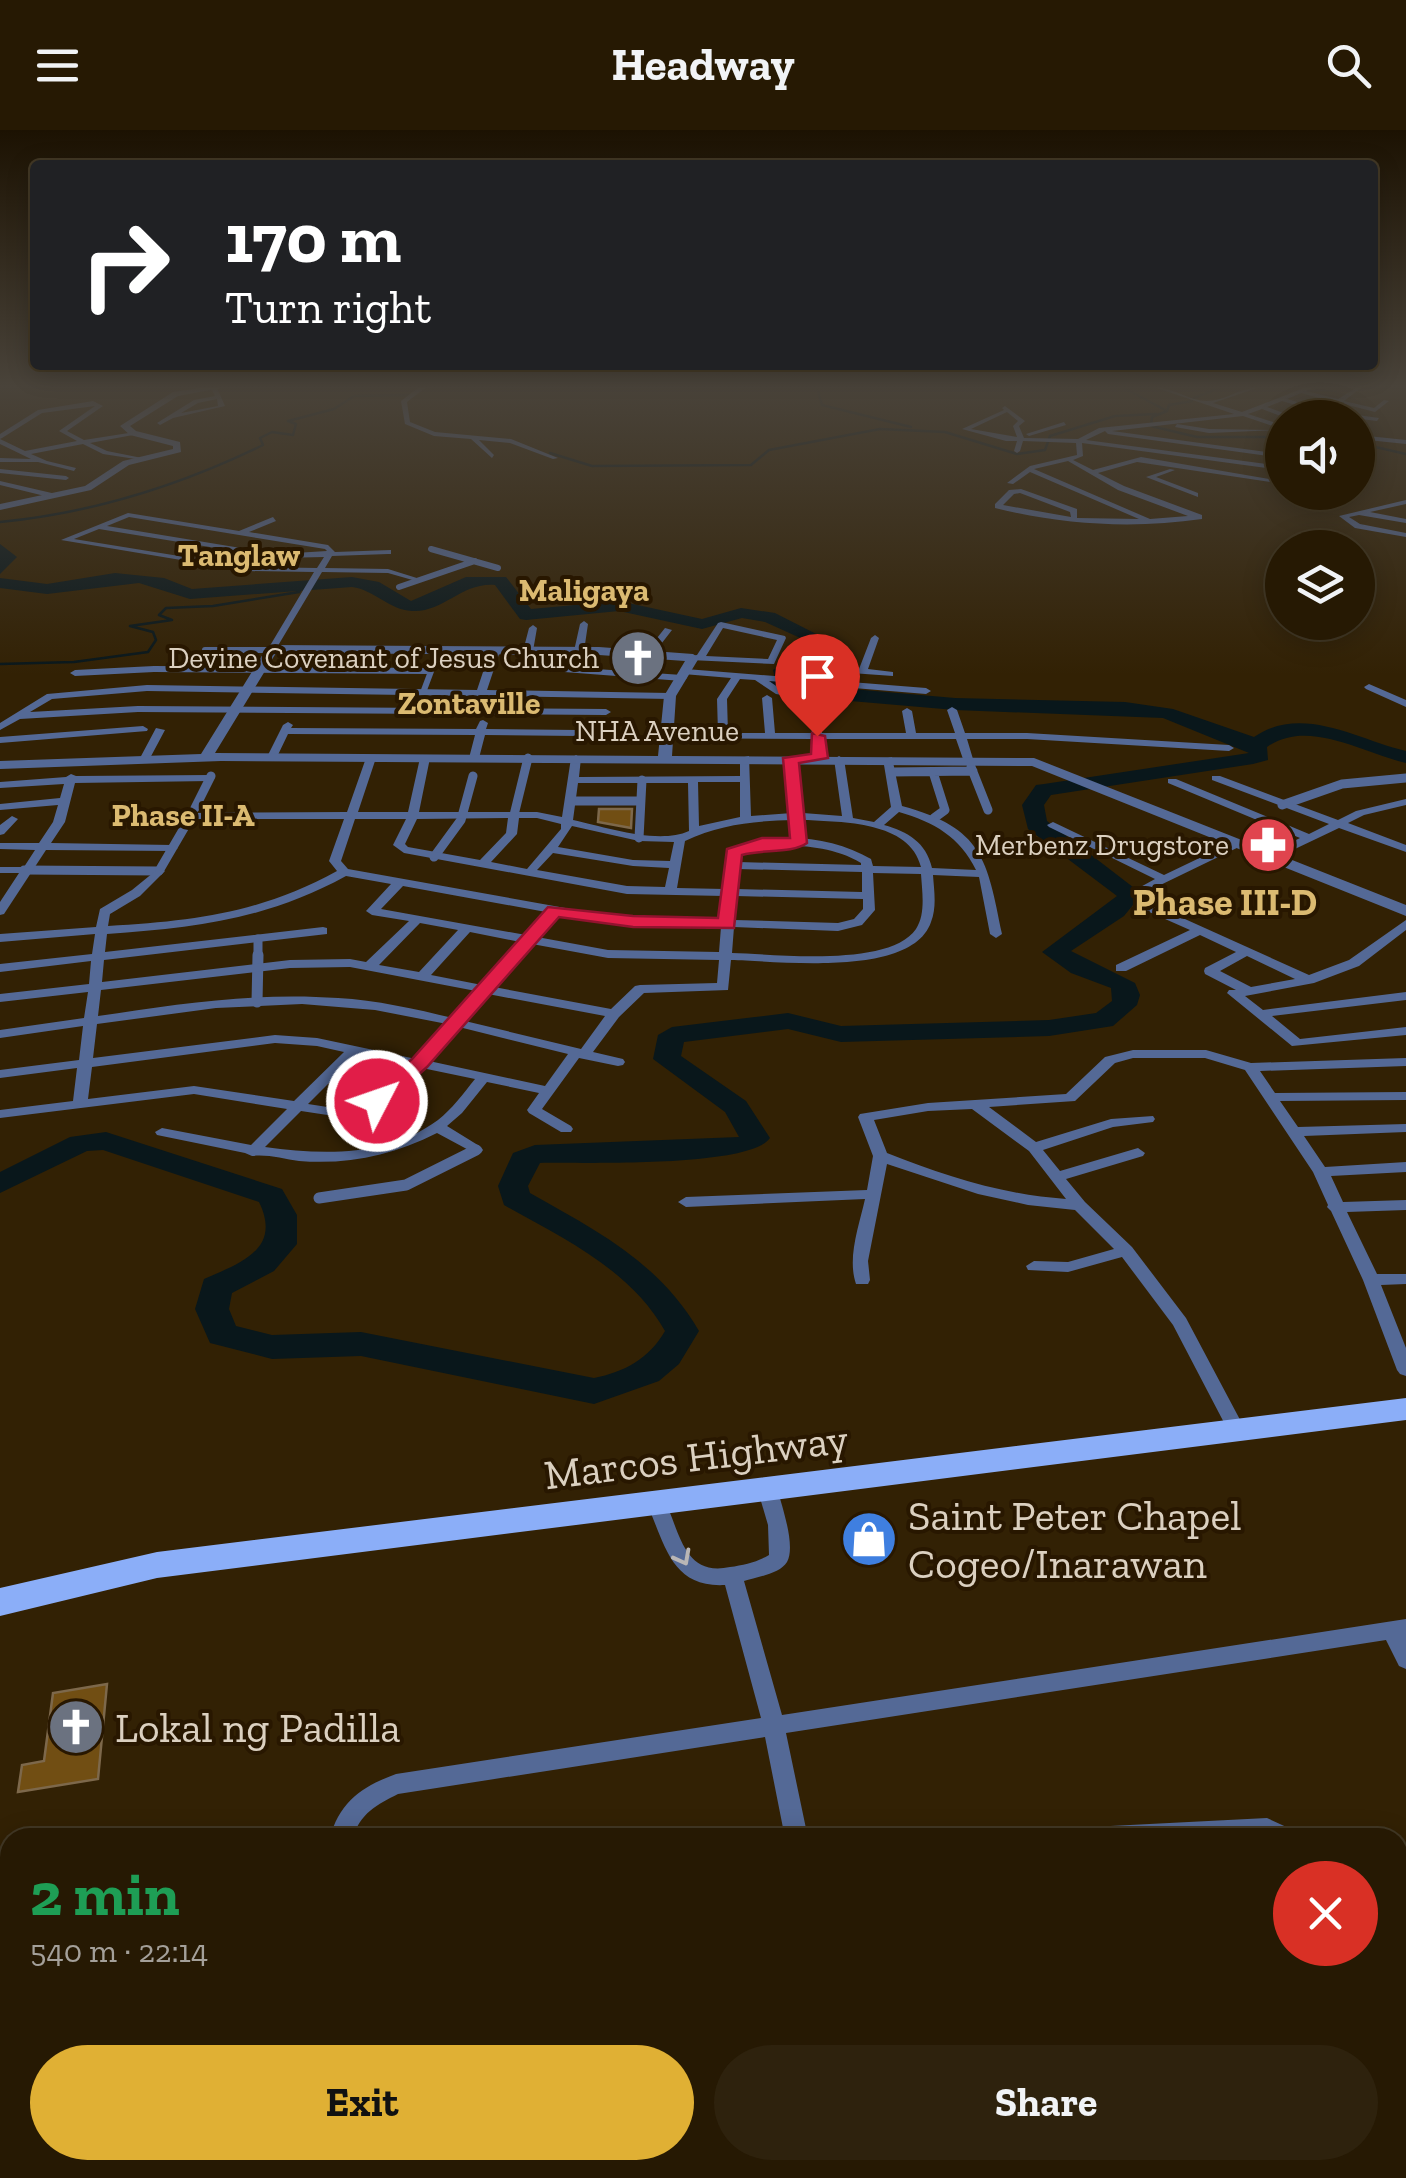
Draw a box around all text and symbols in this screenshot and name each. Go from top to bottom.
icon: menu [30,38,85,93]
text: Headway [611,38,795,92]
icon: search [1321,38,1376,93]
text: 170 m [225,196,401,280]
icon: right [60,200,190,330]
text: Turn right [225,281,431,335]
map controls [1265,400,1375,640]
button: sound [1265,400,1375,510]
button: layers [1265,530,1375,640]
district label: Tanglaw [178,536,301,574]
district label: Maligaya [519,571,649,609]
church icon: Devine Covenant of Jesus Church [608,628,668,688]
pin [775,634,860,737]
place label: Devine Covenant of Jesus Church [168,640,599,676]
icon: arrive [790,649,845,704]
district label: Zontaville [398,684,540,722]
street label: NHA Avenue [575,713,739,749]
district label: Phase II-A [111,796,255,834]
pharmacy icon: Merbenz Drugstore [1238,815,1298,875]
place label: Merbenz Drugstore [975,827,1229,863]
district label: Phase III-D [1133,879,1317,925]
position arrow [325,1049,429,1153]
street label: Marcos Highway [541,1412,851,1500]
place label: Saint Peter Chapel Cogeo/Inarawan [908,1490,1241,1589]
shop icon: Saint Peter Chapel Cogeo/Inarawan [839,1509,899,1569]
one-way arrow [671,1547,690,1566]
church icon: Lokal ng Padilla [46,1697,106,1757]
place label: Lokal ng Padilla [115,1702,400,1753]
text: 2 min [30,1858,180,1930]
button: close [1273,1861,1378,1966]
text: 540 m · 22:14 [30,1932,208,1970]
button: Exit [30,2045,694,2160]
button: Share [714,2045,1378,2160]

